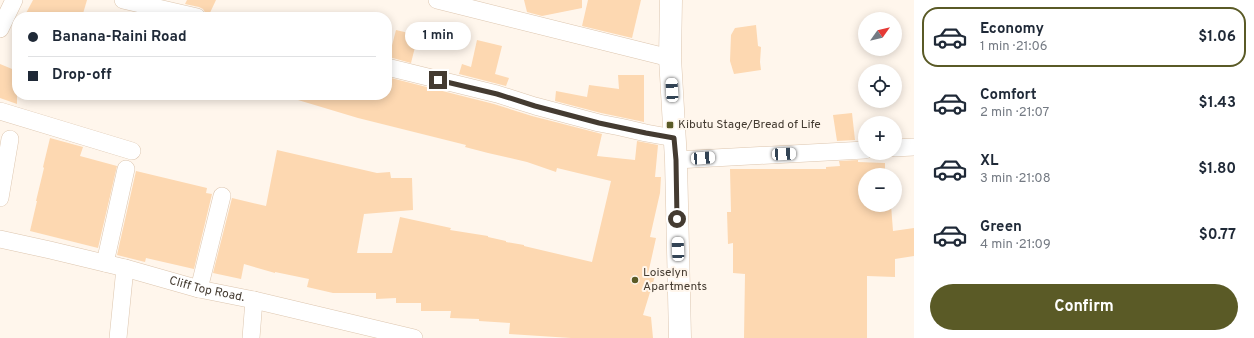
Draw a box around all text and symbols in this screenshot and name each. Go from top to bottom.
north arrow [858,12,902,56]
map controls [858,12,902,212]
icon: car [932,19,968,55]
text: Economy [980,20,1044,39]
callout: 1 min [405,22,471,50]
text: Banana-Raini Road [52,28,187,47]
text: 1 min [422,28,454,44]
text: $1.06 [1198,28,1236,47]
text: 1 min · 21:06 [980,39,1047,55]
button: locate [858,64,902,108]
text: Drop-off [52,66,112,85]
route end [429,71,447,89]
car [665,78,679,102]
icon: car [932,85,968,121]
text: Comfort [980,86,1037,105]
text: $1.43 [1199,94,1236,113]
text: 2 min · 21:07 [980,105,1049,121]
button: + [858,116,902,160]
place label: Kibutu Stage/Bread of Life [678,117,821,133]
marker: Kibutu Stage/Bread of Life [665,120,675,130]
car [772,147,796,161]
car [691,151,715,165]
icon: car [932,151,968,187]
text: XL [980,152,998,171]
text: $1.80 [1198,160,1236,179]
button: − [858,168,902,212]
text: 3 min · 21:08 [980,171,1051,187]
route start [668,210,686,228]
icon: car [932,217,968,253]
text: Green [980,218,1022,237]
text: $0.77 [1199,226,1236,245]
car [672,237,684,261]
text: 4 min · 21:09 [980,237,1051,253]
place label: Loiselyn Apartments [643,265,707,295]
street label: Cliff Top Road. [167,273,246,306]
marker: Loiselyn Apartments [630,275,640,285]
button: Confirm [930,284,1238,330]

